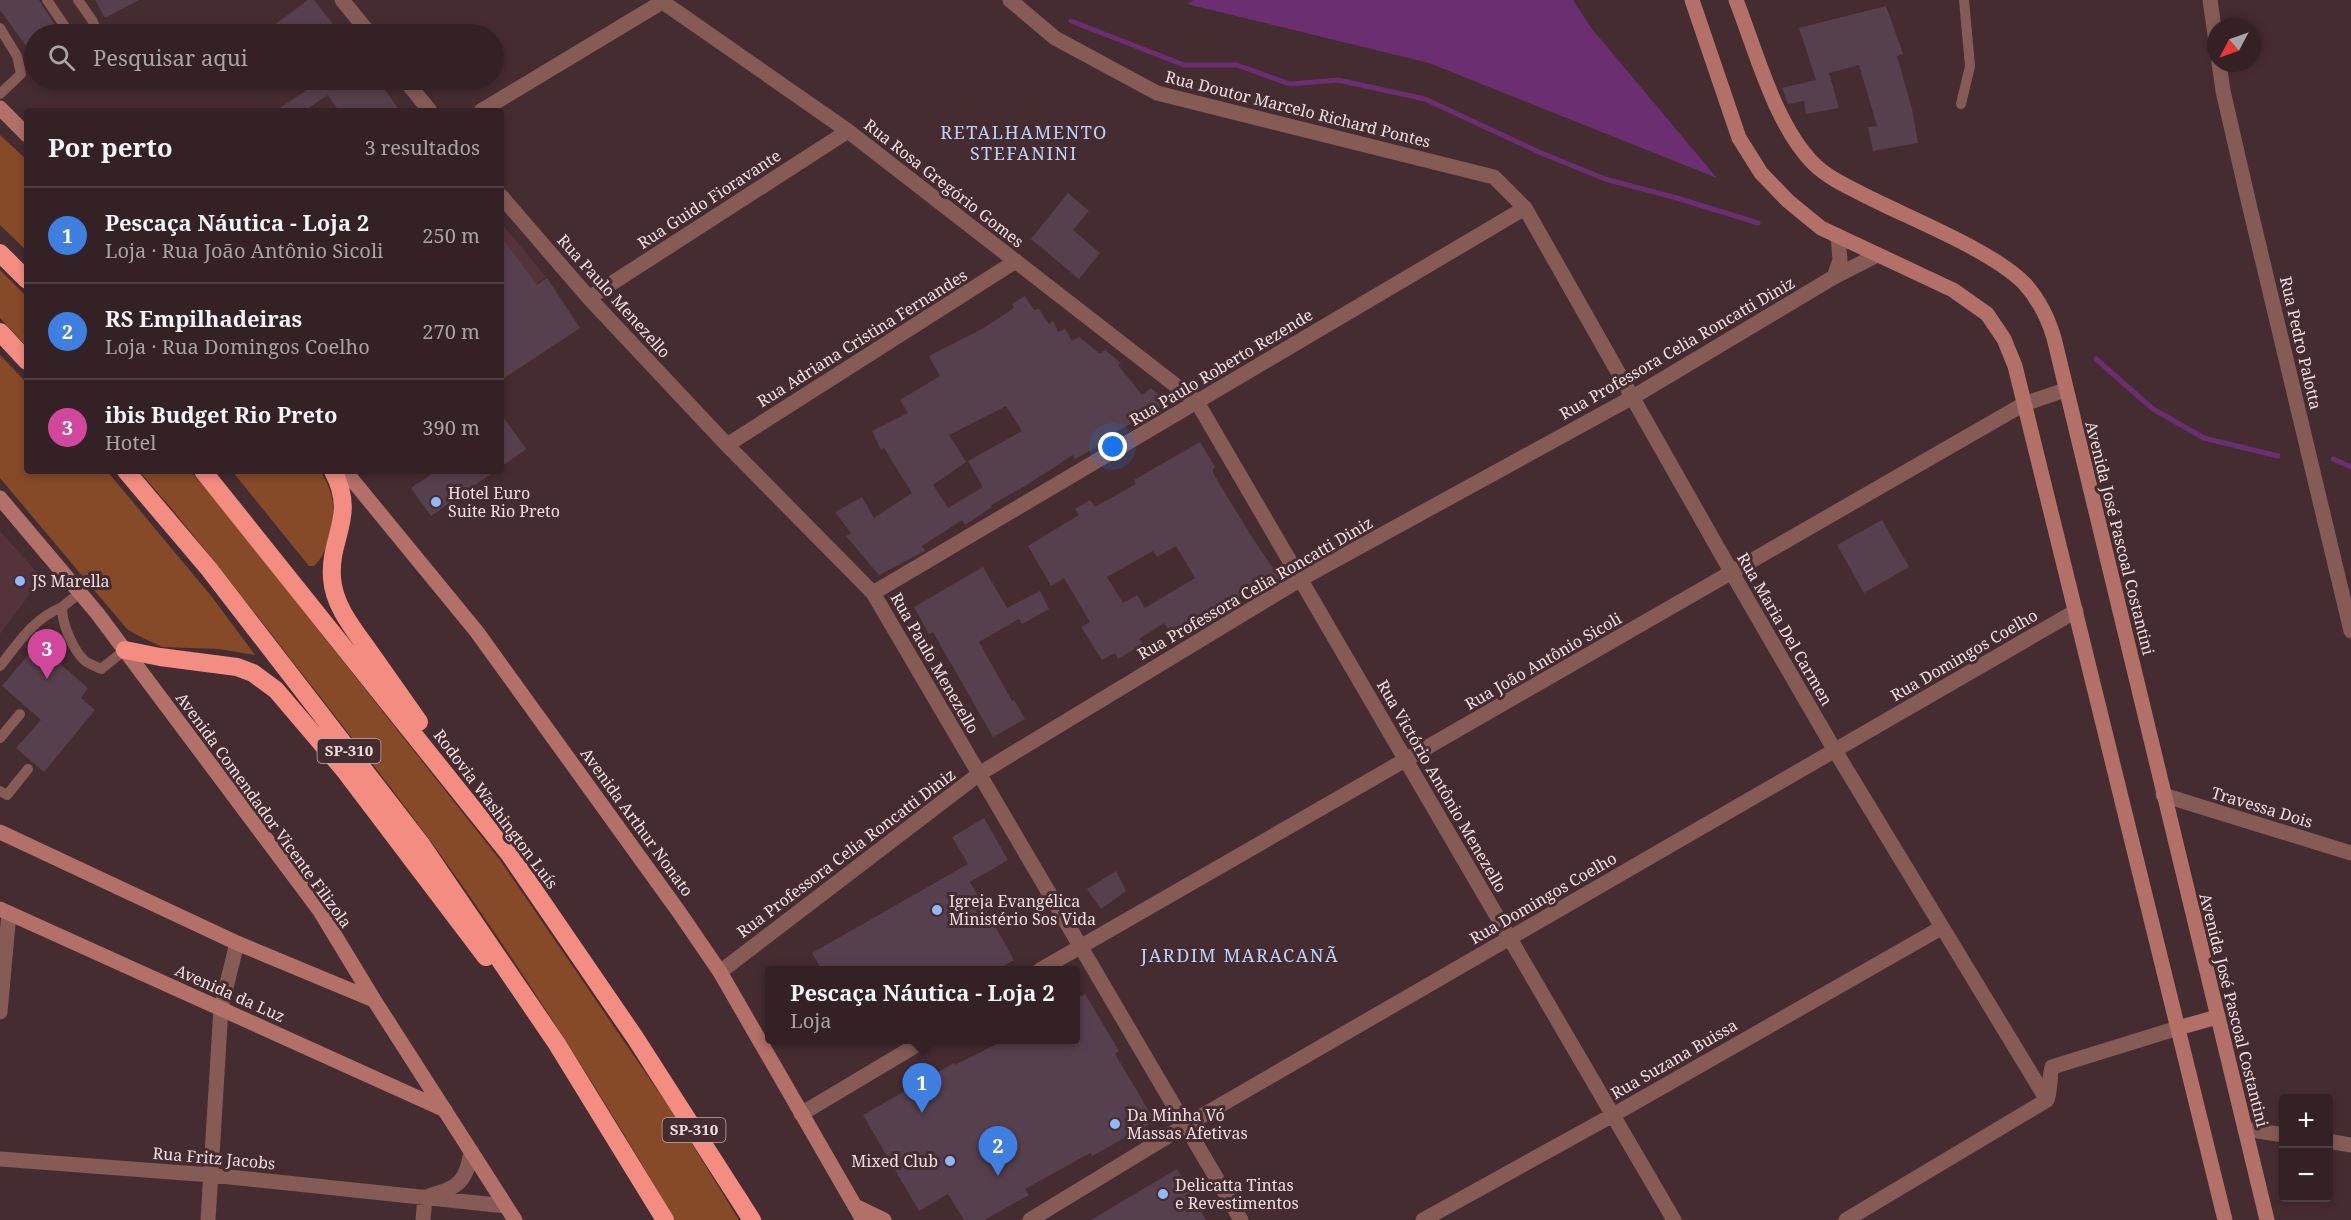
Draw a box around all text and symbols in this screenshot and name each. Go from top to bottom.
north arrow [2207,18,2261,72]
search box [24,24,504,90]
icon: search [45,41,78,74]
text: Pesquisar aqui [93,42,248,72]
street label: Rua Doutor Marcelo Richard Pontes [1163,65,1433,153]
street label: Rua Rosa Gregório Gomes [860,114,1028,252]
district label: RETALHAMENTO STEFANINI [940,120,1108,165]
text: Por perto [48,129,173,165]
text: 3 resultados [364,134,480,161]
street label: Rua Guido Fioravante [633,144,785,254]
text: Pescaça Náutica - Loja 2 [105,207,369,237]
text: 1 [62,222,73,249]
text: 250 m [422,222,480,249]
street label: Rua Paulo Menezello [553,229,675,363]
text: Loja · Rua João Antônio Sicoli [105,237,384,264]
street label: Rua Adriana Cristina Fernandes [753,264,971,412]
street label: Rua Professora Celia Roncatti Diniz [1555,271,1799,425]
street label: Rua Pedro Palotta [2275,274,2327,412]
text: RS Empilhadeiras [105,303,302,333]
street label: Rua Paulo Roberto Rezende [1125,303,1317,431]
text: 2 [62,318,73,345]
text: 270 m [422,318,480,345]
text: Loja · Rua Domingos Coelho [105,333,370,360]
text: ibis Budget Rio Preto [105,399,338,429]
text: 3 [62,414,73,441]
text: 390 m [422,414,480,441]
street label: Avenida José Pascoal Costantini [2080,419,2160,657]
text: Hotel [105,429,156,456]
your location [1098,432,1127,461]
place label: Hotel Euro Suite Rio Preto [448,482,560,522]
marker: Hotel Euro Suite Rio Preto [429,495,443,509]
street label: Rua Professora Celia Roncatti Diniz [1133,511,1377,665]
street label: Rua Maria Del Carmen [1732,548,1838,710]
place label: JS Marella [31,570,110,592]
marker: JS Marella [13,574,27,588]
street label: Rua Paulo Menezello [886,588,984,738]
street label: Rua Domingos Coelho [1886,604,2042,706]
street label: Rua João Antônio Sicoli [1461,607,1625,715]
pin: 3 [28,630,66,679]
street label: Rua Victório Antônio Menezello [1372,676,1512,896]
street label: Avenida Comendador Vicente Filizola [171,688,357,932]
street label: Rodovia Washington Luís [429,725,563,893]
road number: SP-310 [318,739,380,763]
street label: Avenida Arthur Nonato [576,743,698,901]
street label: Rua Professora Celia Roncatti Diniz [732,763,960,943]
street label: Travessa Dois [2209,781,2315,833]
street label: Rua Domingos Coelho [1465,847,1621,949]
place label: Igreja Evangélica Ministério Sos Vida [949,890,1096,930]
street label: Avenida José Pascoal Costantini [2194,891,2274,1129]
marker: Igreja Evangélica Ministério Sos Vida [930,903,944,917]
district label: JARDIM MARACANÃ [1140,943,1339,967]
street label: Avenida da Luz [172,959,288,1027]
popup [765,966,1080,1044]
text: Pescaça Náutica - Loja 2 [790,977,1055,1007]
text: Loja [790,1007,832,1034]
street label: Rua Suzana Buissa [1607,1014,1741,1104]
pin: 1 [902,1064,942,1113]
map controls [2279,1094,2333,1202]
button: + [2279,1094,2333,1148]
place label: Da Minha Vó Massas Afetivas [1127,1104,1248,1144]
marker: Da Minha Vó Massas Afetivas [1108,1117,1122,1131]
road number: SP-310 [662,1118,726,1142]
pin: 2 [978,1126,1018,1176]
street label: Rua Fritz Jacobs [152,1142,276,1174]
button: − [2279,1148,2333,1202]
place label: Mixed Club [851,1150,938,1172]
marker: Mixed Club [943,1154,957,1168]
place label: Delicatta Tintas e Revestimentos [1175,1174,1299,1214]
marker: Delicatta Tintas e Revestimentos [1156,1187,1170,1201]

